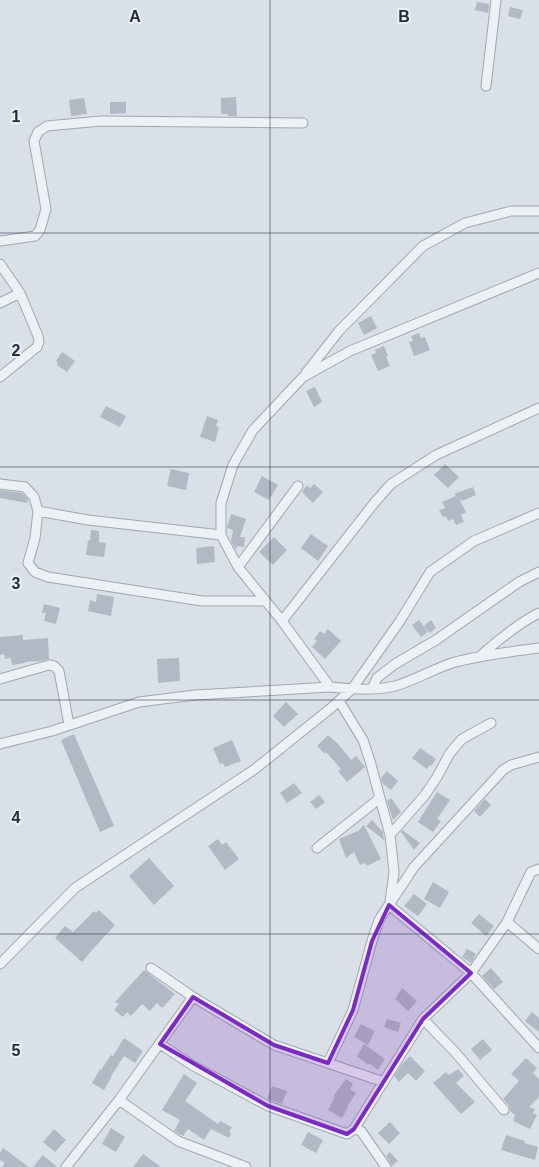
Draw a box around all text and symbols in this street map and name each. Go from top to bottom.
text: A [129,8,141,25]
text: B [398,8,410,25]
text: 1 [12,108,21,125]
text: 2 [12,342,21,359]
text: 3 [12,575,21,592]
text: 4 [12,809,21,826]
text: 5 [12,1042,21,1059]

